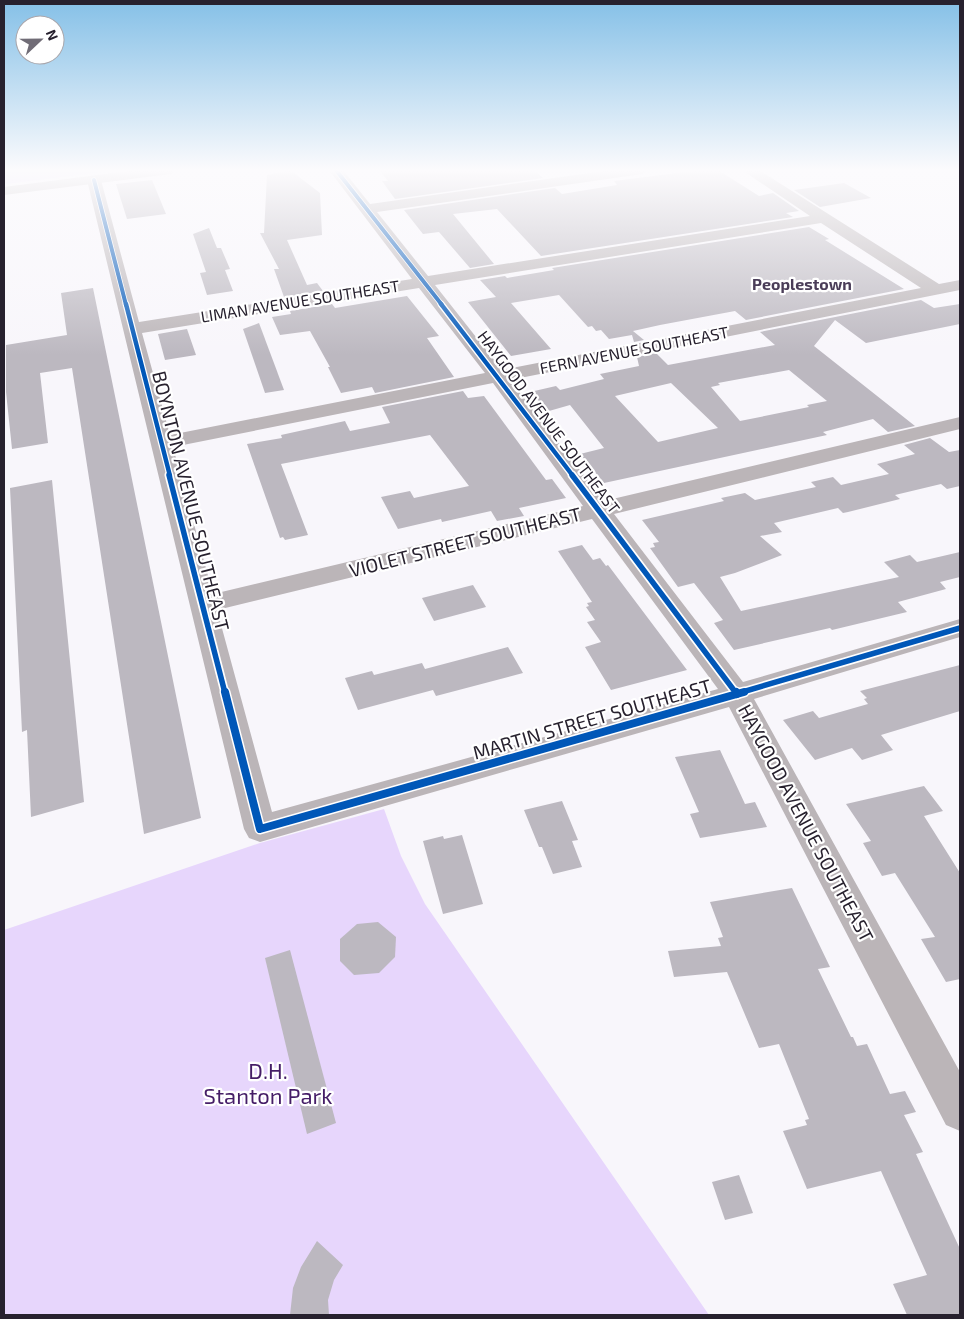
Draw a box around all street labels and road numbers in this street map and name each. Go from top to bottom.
street label: LIMAN AVENUE SOUTHEAST [199,275,401,326]
street label: FERN AVENUE SOUTHEAST [538,322,730,377]
street label: HAYGOOD AVENUE SOUTHEAST [474,327,624,517]
street label: BOYNTON AVENUE SOUTHEAST [148,368,235,633]
street label: VIOLET STREET SOUTHEAST [347,502,583,581]
street label: MARTIN STREET SOUTHEAST [470,673,714,764]
street label: HAYGOOD AVENUE SOUTHEAST [734,700,879,946]

